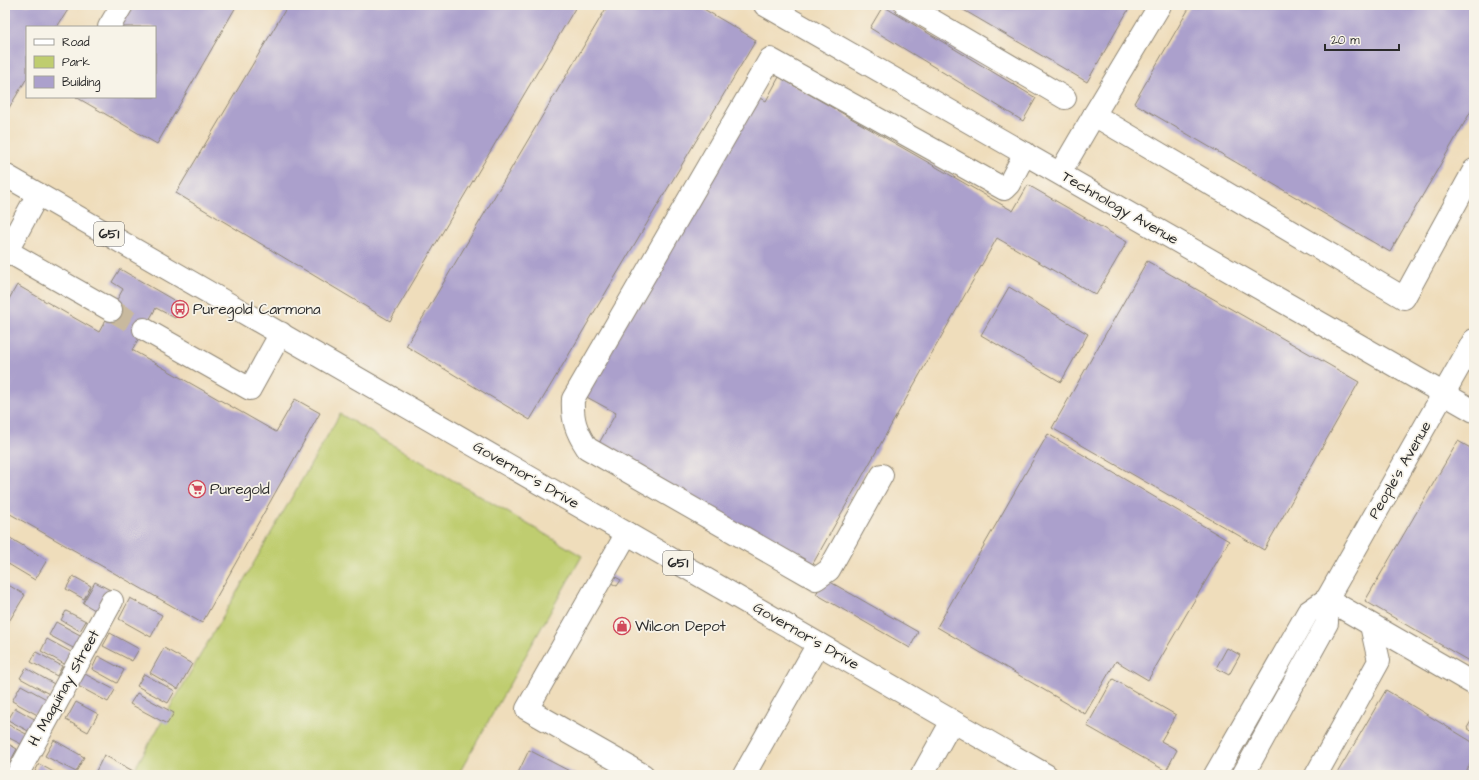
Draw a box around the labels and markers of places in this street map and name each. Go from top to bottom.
bus stop icon: Puregold Carmona [170,299,190,319]
place label: Puregold Carmona [193,299,321,321]
supermarket icon: Puregold [187,479,207,499]
place label: Puregold [210,479,270,501]
shop icon: Wilcon Depot [612,616,632,636]
place label: Wilcon Depot [635,616,726,637]

